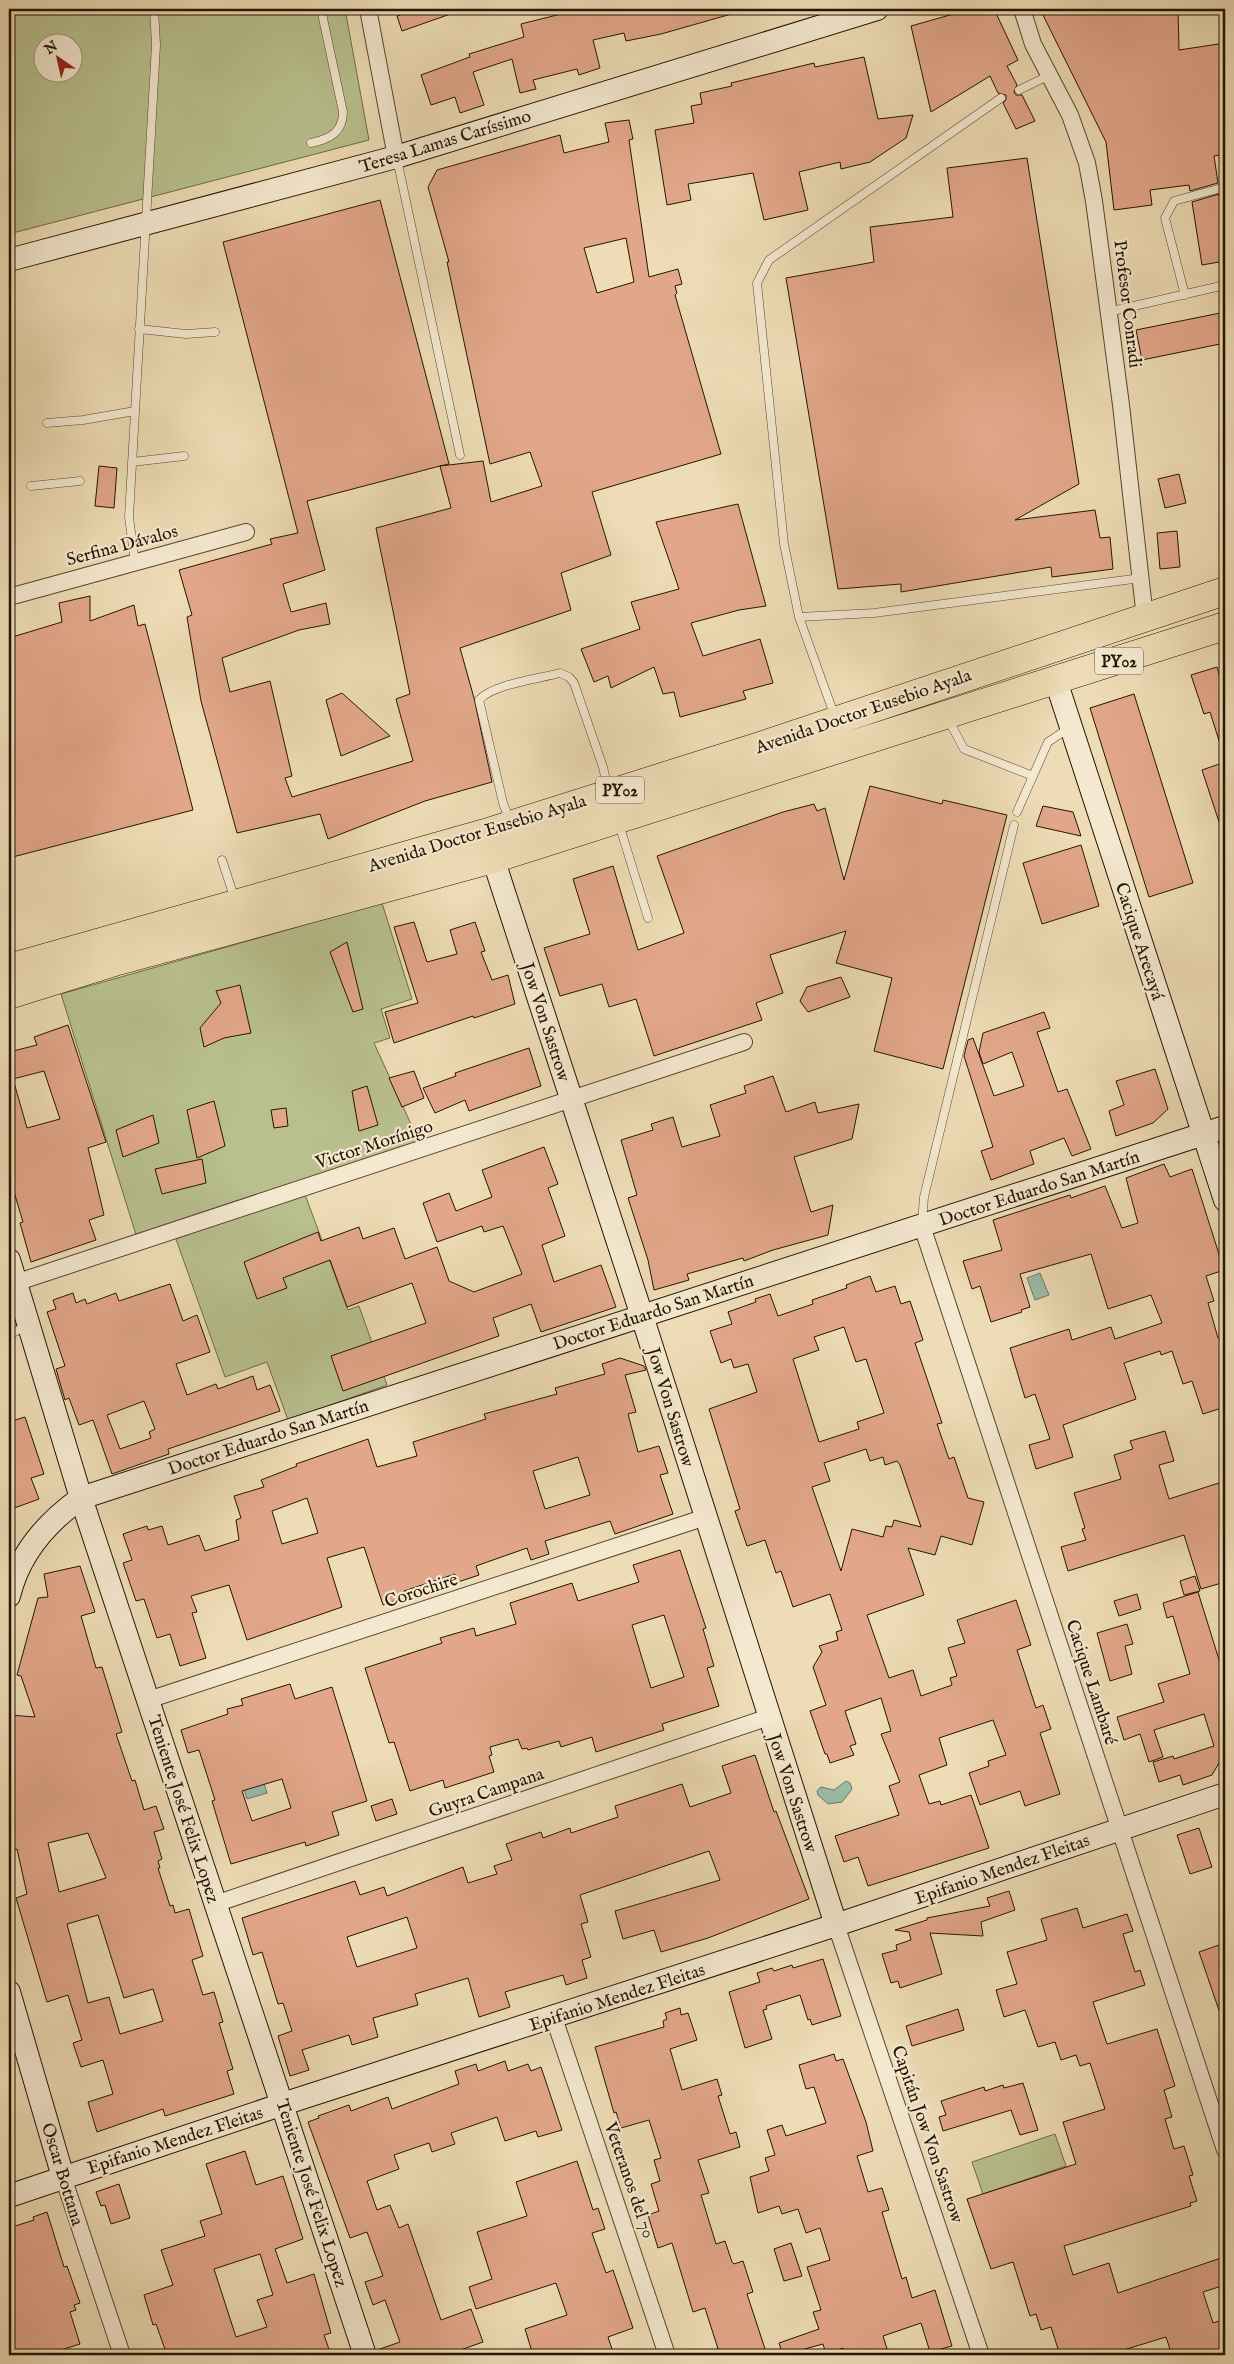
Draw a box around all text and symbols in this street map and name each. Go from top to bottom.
north arrow [32,32,82,82]
text: N [40,37,61,59]
street label: Teresa Lamas Caríssimo [357,105,534,179]
street label: Profesor Conradi [1107,239,1146,370]
street label: Serfina Dávalos [64,521,181,572]
road number: PY02 [1095,648,1143,674]
street label: Avenida Doctor Eusebio Ayala [751,665,975,761]
road number: PY02 [596,776,644,804]
street label: Avenida Doctor Eusebio Ayala [365,790,590,879]
street label: Cacique Arecayá [1109,880,1168,1003]
street label: Jow Von Sastrow [514,958,575,1086]
street label: Victor Morínigo [312,1116,436,1176]
street label: Doctor Eduardo San Martín [936,1146,1143,1233]
street label: Doctor Eduardo San Martín [550,1270,757,1357]
street label: Jow Von Sastrow [640,1343,699,1471]
street label: Doctor Eduardo San Martín [165,1395,372,1482]
street label: Corochire [382,1569,461,1614]
street label: Cacique Lambaré [1060,1617,1122,1748]
street label: Teniente José Felix Lopez [141,1713,224,1906]
street label: Jow Von Sastrow [761,1729,822,1857]
street label: Guyra Campana [426,1763,547,1824]
street label: Epifanio Mendez Fleitas [912,1830,1093,1911]
street label: Epifanio Mendez Fleitas [527,1959,708,2038]
street label: Capitán Jow Von Sastrow [885,2043,968,2227]
street label: Teniente José Felix Lopez [269,2097,352,2290]
street label: Epifanio Mendez Fleitas [85,2102,266,2181]
street label: Veteranos del 70 [598,2118,659,2242]
street label: Oscar Bottana [35,2120,88,2229]

